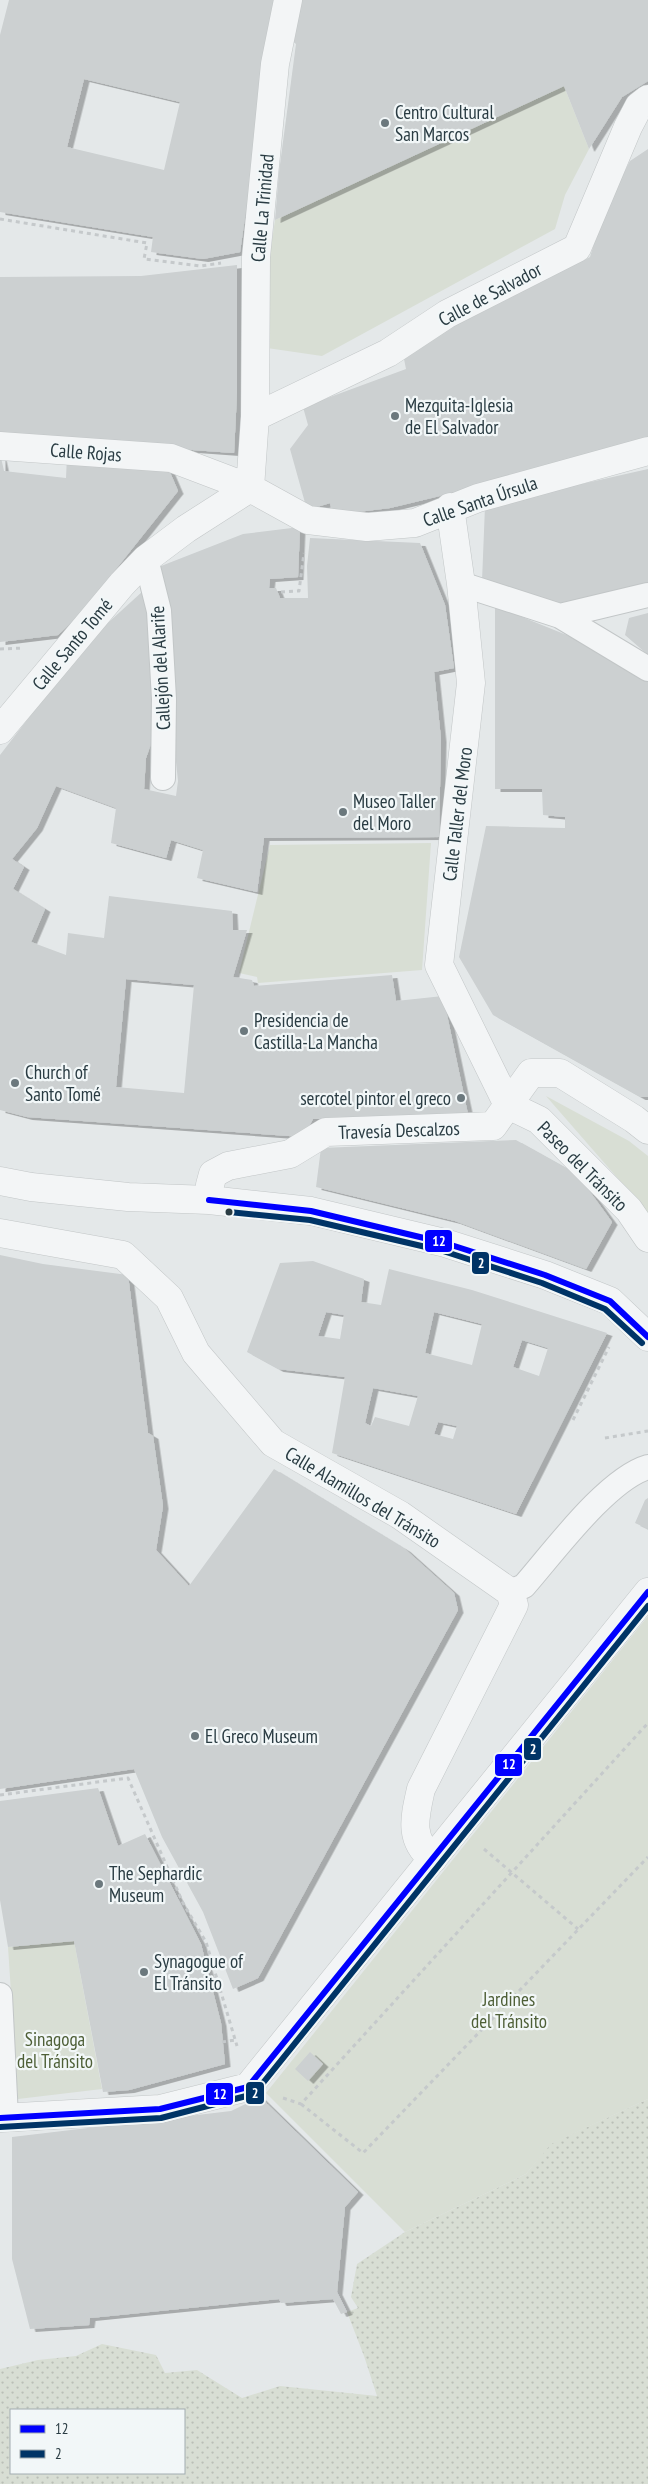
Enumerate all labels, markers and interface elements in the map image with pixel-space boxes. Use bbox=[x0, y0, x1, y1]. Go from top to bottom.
place label: Centro Cultural San Marcos bbox=[395, 100, 494, 146]
marker: Centro Cultural San Marcos bbox=[379, 117, 391, 129]
street label: Calle La Trinidad bbox=[245, 153, 279, 263]
street label: Calle de Salvador bbox=[434, 256, 547, 331]
place label: Mezquita-Iglesia de El Salvador bbox=[405, 393, 513, 439]
marker: Mezquita-Iglesia de El Salvador bbox=[389, 410, 401, 422]
street label: Calle Rojas bbox=[50, 438, 122, 466]
street label: Calle Santa Úrsula bbox=[420, 470, 540, 532]
street label: Calle Santo Tomé bbox=[27, 593, 117, 695]
street label: Callejón del Alarife bbox=[145, 605, 175, 731]
street label: Calle Taller del Moro bbox=[437, 746, 477, 882]
place label: Museo Taller del Moro bbox=[353, 789, 436, 835]
marker: Museo Taller del Moro bbox=[337, 806, 349, 818]
place label: Presidencia de Castilla-La Mancha bbox=[254, 1008, 378, 1054]
marker: Presidencia de Castilla-La Mancha bbox=[238, 1025, 250, 1037]
place label: Church of Santo Tomé bbox=[25, 1060, 101, 1106]
marker: Church of Santo Tomé bbox=[9, 1077, 21, 1089]
place label: sercotel pintor el greco bbox=[300, 1086, 451, 1110]
marker: sercotel pintor el greco bbox=[455, 1092, 467, 1104]
street label: Travesía Descalzos bbox=[338, 1116, 460, 1144]
street label: Paseo del Tránsito bbox=[533, 1116, 633, 1216]
unlabelled marker bbox=[224, 1207, 234, 1217]
line badge: 12 bbox=[424, 1229, 453, 1253]
text: 12 bbox=[432, 1232, 446, 1250]
line badge: 2 bbox=[471, 1251, 490, 1275]
text: 2 bbox=[478, 1254, 484, 1272]
street label: Calle Alamillos del Tránsito bbox=[281, 1441, 445, 1553]
place label: El Greco Museum bbox=[205, 1724, 318, 1748]
marker: El Greco Museum bbox=[189, 1730, 201, 1742]
line badge: 2 bbox=[523, 1737, 542, 1761]
text: 2 bbox=[530, 1740, 536, 1758]
line badge: 12 bbox=[494, 1753, 523, 1777]
text: 12 bbox=[502, 1755, 516, 1773]
place label: The Sephardic Museum bbox=[109, 1861, 202, 1907]
marker: The Sephardic Museum bbox=[93, 1878, 105, 1890]
place label: Synagogue of El Tránsito bbox=[154, 1949, 244, 1995]
marker: Synagogue of El Tránsito bbox=[138, 1966, 150, 1978]
park label: Jardines del Tránsito bbox=[471, 1987, 547, 2033]
park label: Sinagoga del Tránsito bbox=[17, 2027, 93, 2073]
line badge: 2 bbox=[245, 2081, 265, 2105]
line badge: 12 bbox=[205, 2082, 234, 2106]
text: 2 bbox=[252, 2084, 258, 2102]
text: 12 bbox=[213, 2085, 227, 2103]
legend bbox=[10, 2409, 185, 2474]
text: 12 bbox=[55, 2419, 69, 2438]
text: 2 bbox=[55, 2444, 62, 2463]

